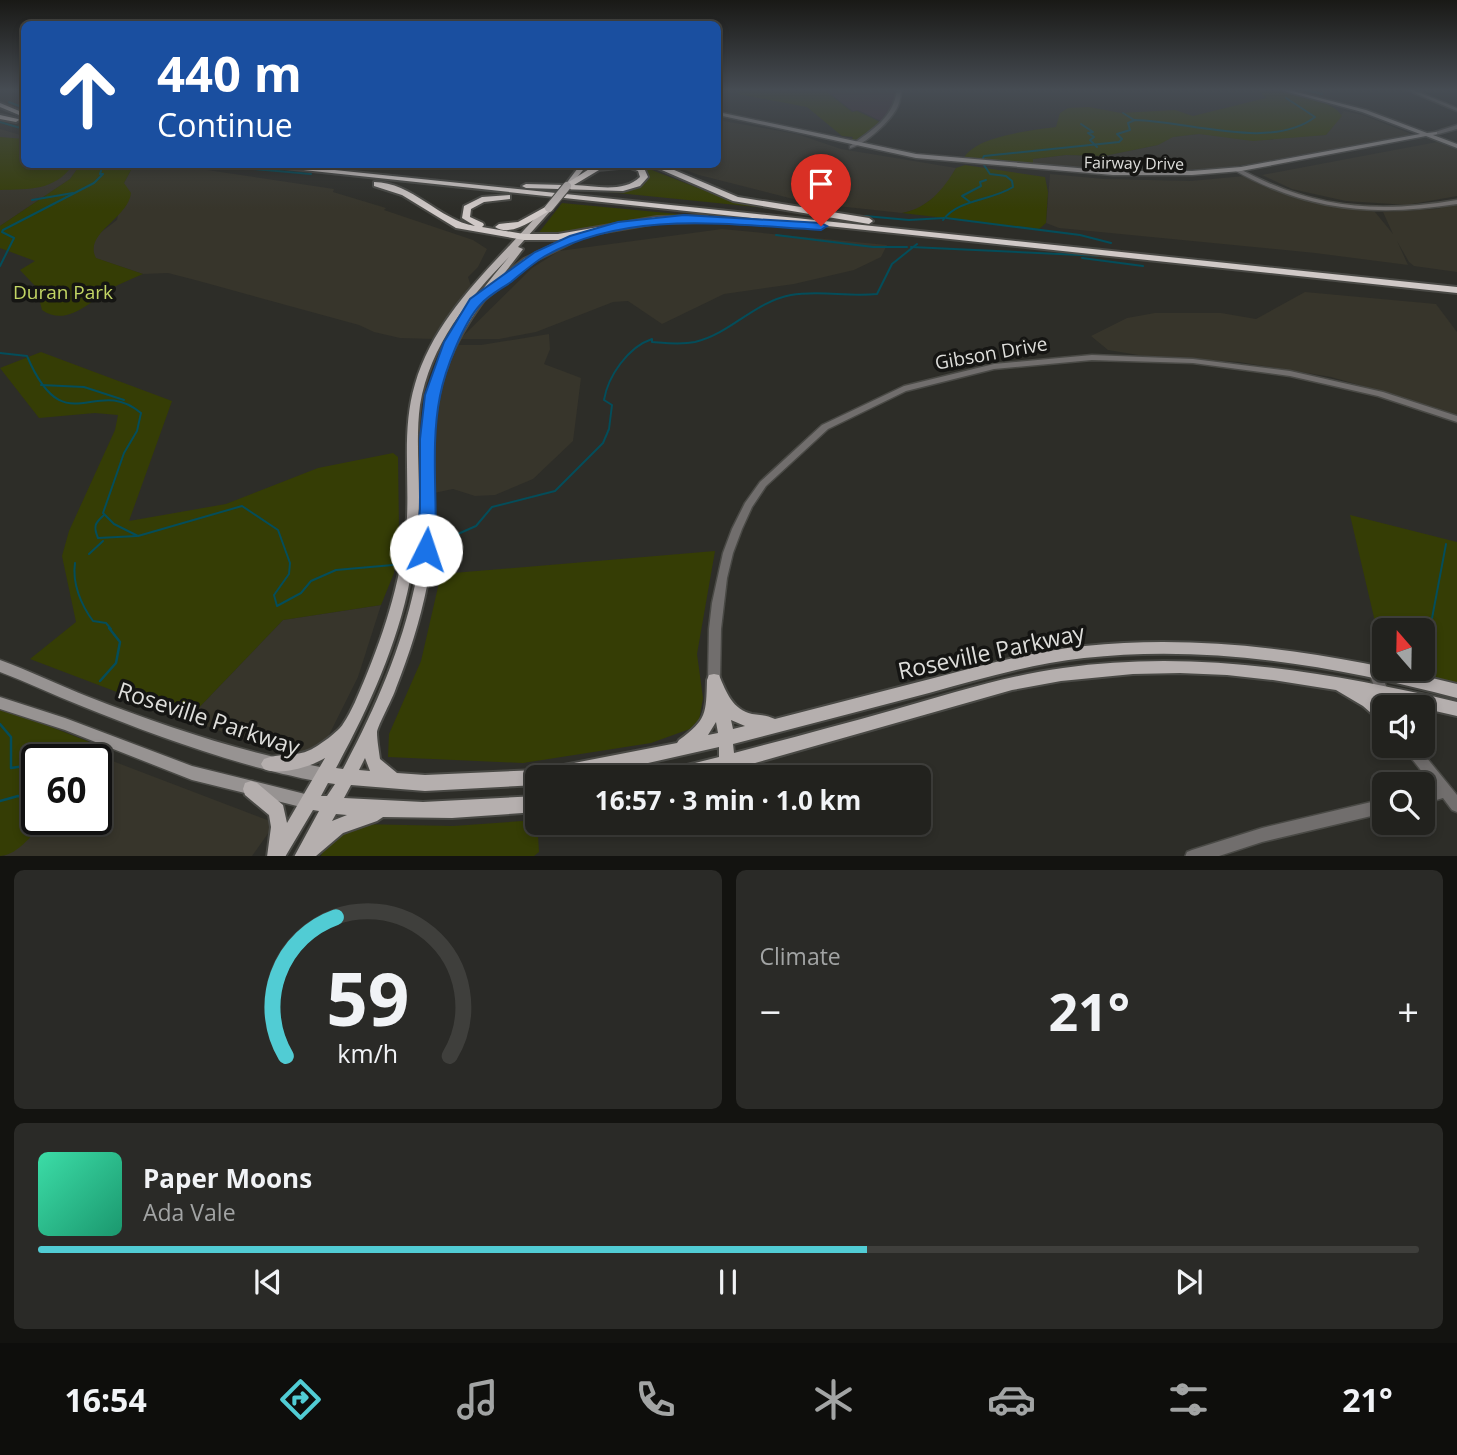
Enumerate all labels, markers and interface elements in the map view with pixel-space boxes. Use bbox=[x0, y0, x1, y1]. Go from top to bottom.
text: 440 m bbox=[157, 40, 302, 106]
icon: ahead bbox=[42, 49, 133, 140]
text: Continue bbox=[157, 103, 293, 146]
street label: Fairway Drive bbox=[1084, 151, 1184, 175]
pin bbox=[791, 154, 851, 226]
icon: arrive bbox=[802, 165, 840, 203]
park label: Duran Park bbox=[13, 279, 113, 305]
street label: Gibson Drive bbox=[933, 330, 1049, 376]
position arrow bbox=[389, 513, 463, 587]
street label: Roseville Parkway bbox=[895, 616, 1088, 686]
north arrow bbox=[1372, 618, 1435, 681]
map controls bbox=[1372, 618, 1435, 835]
street label: Roseville Parkway bbox=[114, 673, 305, 763]
button: sound bbox=[1372, 695, 1435, 758]
speed limit sign: 60 bbox=[21, 744, 112, 835]
button: search bbox=[1372, 772, 1435, 835]
text: 16:57 · 3 min · 1.0 km bbox=[595, 782, 861, 818]
text: Climate bbox=[760, 940, 841, 972]
text: 59 bbox=[326, 948, 409, 1047]
text: 21° bbox=[1048, 975, 1130, 1046]
text: − bbox=[760, 985, 781, 1037]
text: + bbox=[1397, 985, 1419, 1037]
text: km/h bbox=[337, 1035, 398, 1069]
text: Paper Moons bbox=[143, 1160, 312, 1196]
text: Ada Vale bbox=[143, 1196, 236, 1228]
icon: previous bbox=[249, 1263, 287, 1301]
icon: pause bbox=[709, 1263, 747, 1301]
icon: next bbox=[1170, 1263, 1208, 1301]
icon: directions bbox=[276, 1375, 325, 1424]
icon: music bbox=[453, 1375, 502, 1424]
icon: phone bbox=[631, 1375, 680, 1424]
icon: climate bbox=[809, 1375, 858, 1424]
icon: car bbox=[987, 1375, 1036, 1424]
icon: filters bbox=[1164, 1375, 1213, 1424]
text: 16:54 bbox=[64, 1378, 147, 1421]
text: 21° bbox=[1342, 1378, 1393, 1421]

